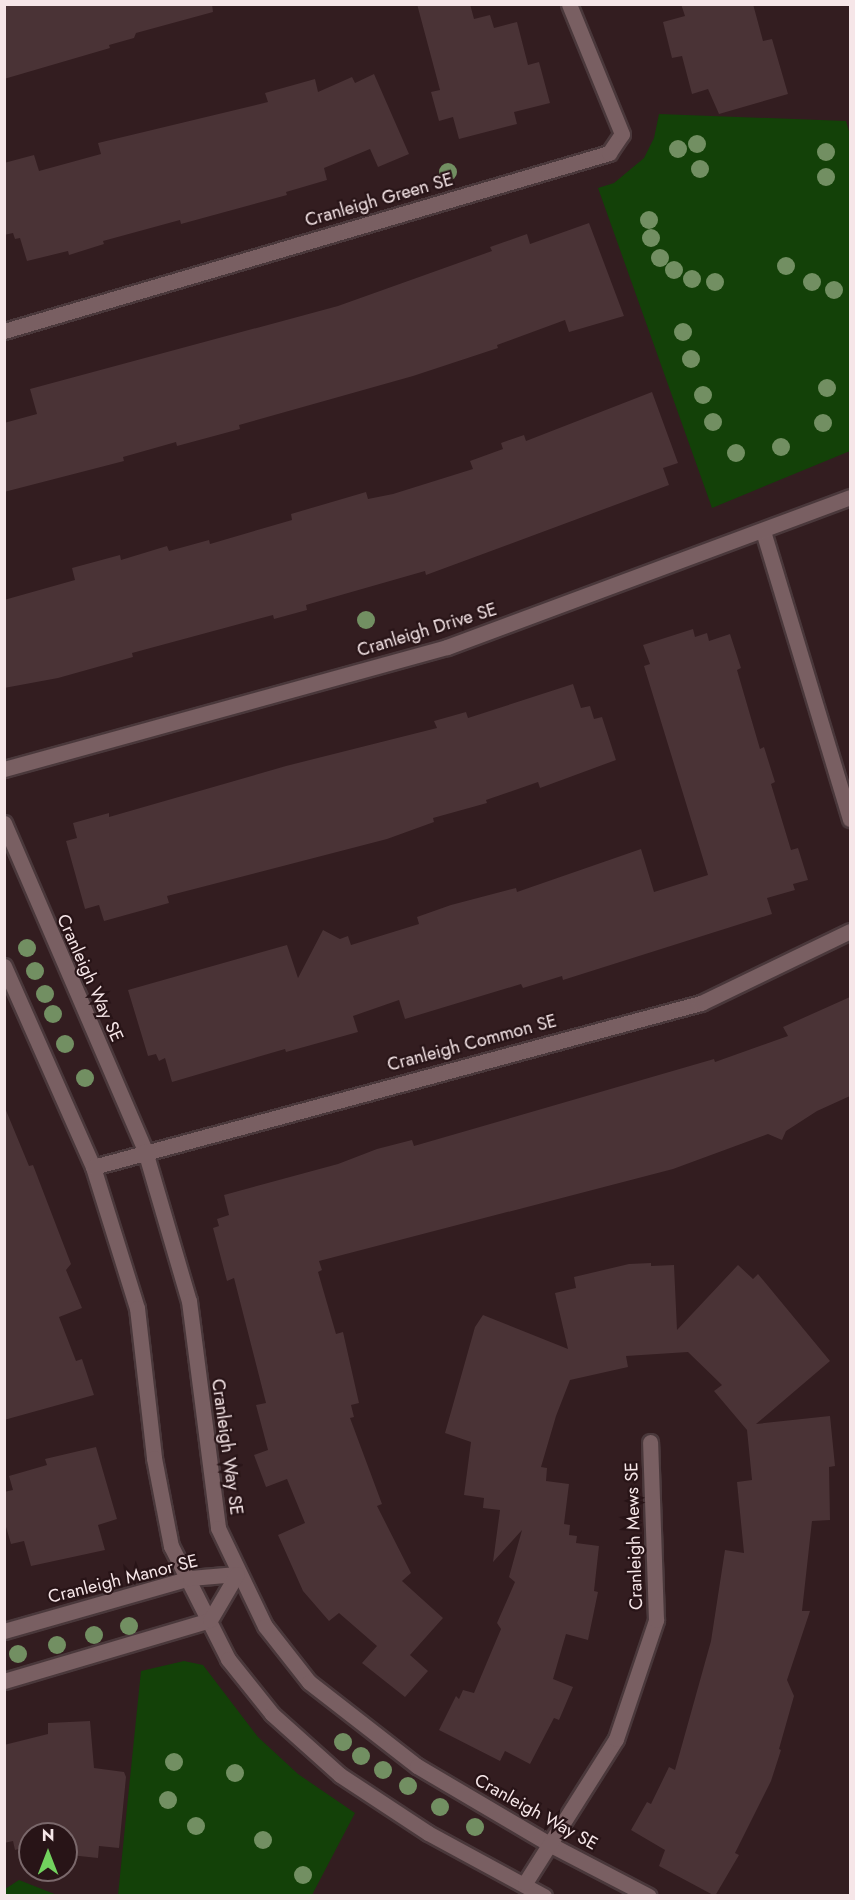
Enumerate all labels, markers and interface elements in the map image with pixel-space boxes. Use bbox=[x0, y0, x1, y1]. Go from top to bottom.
street label: Cranleigh Green SE bbox=[303, 169, 455, 231]
street label: Cranleigh Drive SE bbox=[355, 598, 499, 662]
street label: Cranleigh Way SE bbox=[52, 911, 128, 1045]
street label: Cranleigh Common SE bbox=[385, 1010, 559, 1076]
street label: Cranleigh Way SE bbox=[207, 1377, 247, 1517]
street label: Cranleigh Mews SE bbox=[621, 1462, 647, 1610]
street label: Cranleigh Manor SE bbox=[46, 1550, 200, 1608]
street label: Cranleigh Way SE bbox=[471, 1769, 601, 1855]
north arrow bbox=[18, 1822, 78, 1882]
text: N bbox=[42, 1824, 54, 1847]

